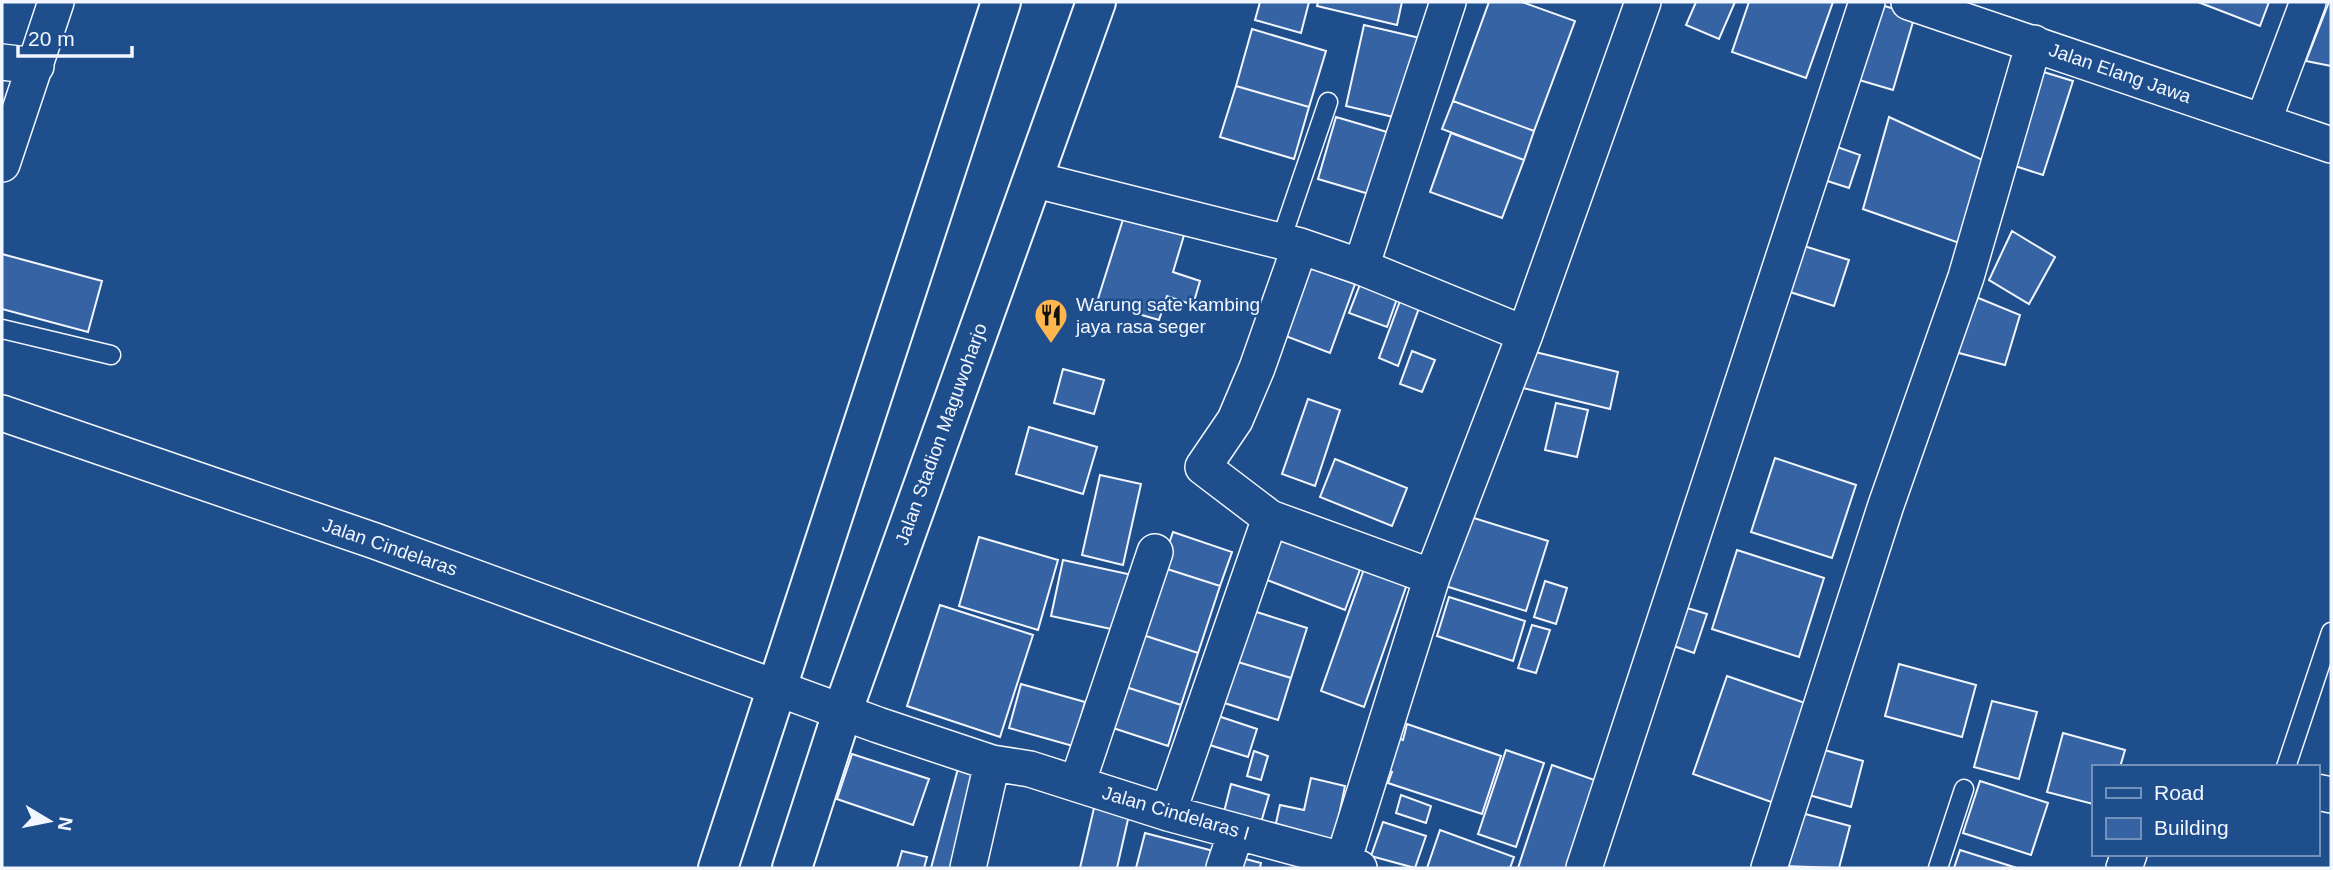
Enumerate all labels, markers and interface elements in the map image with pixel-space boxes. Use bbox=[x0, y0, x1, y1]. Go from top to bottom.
scale bar bbox=[18, 14, 131, 58]
text: 20 m bbox=[28, 27, 75, 50]
street label: Jalan Elang Jawa bbox=[2046, 39, 2194, 107]
place label: Warung sate kambing jaya rasa seger bbox=[1075, 294, 1260, 337]
restaurant icon: Warung sate kambing jaya rasa seger bbox=[1032, 296, 1070, 345]
street label: Jalan Stadion Maguwoharjo bbox=[891, 320, 991, 548]
street label: Jalan Cindelaras bbox=[320, 514, 460, 580]
legend bbox=[2092, 765, 2319, 856]
text: Road bbox=[2154, 781, 2204, 804]
street label: Jalan Cindelaras I bbox=[1100, 782, 1252, 844]
north arrow bbox=[14, 786, 84, 856]
text: N bbox=[54, 815, 77, 832]
text: Building bbox=[2154, 816, 2229, 839]

